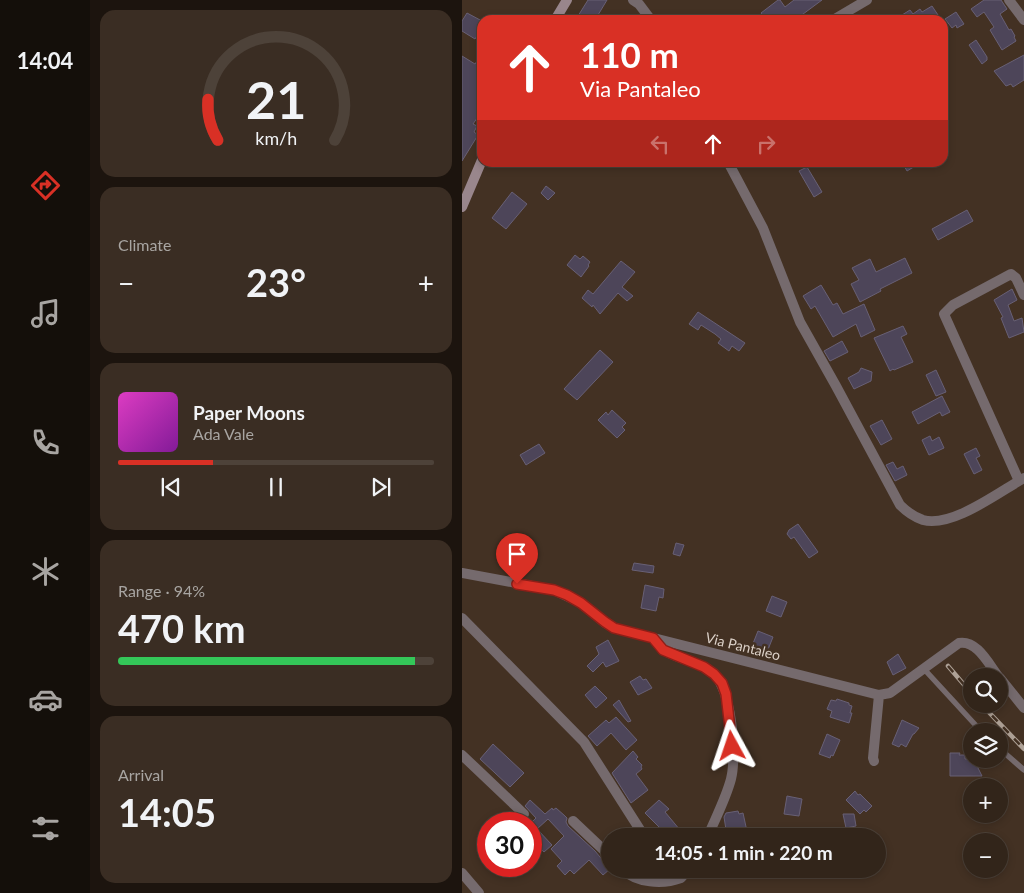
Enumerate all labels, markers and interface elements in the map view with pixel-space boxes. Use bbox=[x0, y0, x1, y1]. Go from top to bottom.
text: 110 m bbox=[580, 33, 679, 75]
icon: ahead bbox=[497, 35, 562, 100]
text: 14:04 bbox=[17, 47, 73, 74]
text: 21 bbox=[246, 68, 306, 130]
text: Via Pantaleo bbox=[580, 75, 701, 102]
text: km/h bbox=[255, 127, 297, 149]
icon: left bbox=[646, 130, 674, 158]
icon: ahead bbox=[699, 130, 727, 158]
icon: right bbox=[752, 130, 780, 158]
icon: directions bbox=[28, 168, 63, 203]
text: Climate bbox=[118, 235, 171, 254]
text: 23° bbox=[246, 259, 306, 305]
text: − bbox=[118, 266, 134, 300]
text: + bbox=[418, 266, 434, 300]
icon: music bbox=[28, 296, 63, 331]
text: Paper Moons bbox=[193, 401, 305, 424]
text: Ada Vale bbox=[193, 424, 254, 443]
icon: phone bbox=[28, 425, 63, 460]
icon: previous bbox=[157, 473, 185, 501]
icon: pause bbox=[262, 473, 290, 501]
icon: next bbox=[367, 473, 395, 501]
pin bbox=[496, 533, 538, 584]
icon: arrive bbox=[503, 540, 531, 568]
icon: climate bbox=[28, 554, 63, 589]
text: Range · 94% bbox=[118, 581, 205, 600]
text: 470 km bbox=[118, 605, 246, 651]
street label: Via Pantaleo bbox=[704, 628, 782, 664]
map controls bbox=[963, 668, 1008, 878]
button: search bbox=[963, 668, 1008, 713]
icon: car bbox=[28, 682, 63, 717]
position arrow bbox=[705, 719, 757, 771]
button: layers bbox=[963, 723, 1008, 768]
text: Arrival bbox=[118, 765, 164, 784]
button: + bbox=[963, 778, 1008, 823]
text: 14:05 bbox=[118, 789, 216, 835]
icon: filters bbox=[28, 811, 63, 846]
speed limit sign: 30 bbox=[477, 812, 542, 877]
button: − bbox=[963, 833, 1008, 878]
text: 14:05 · 1 min · 220 m bbox=[654, 841, 833, 864]

